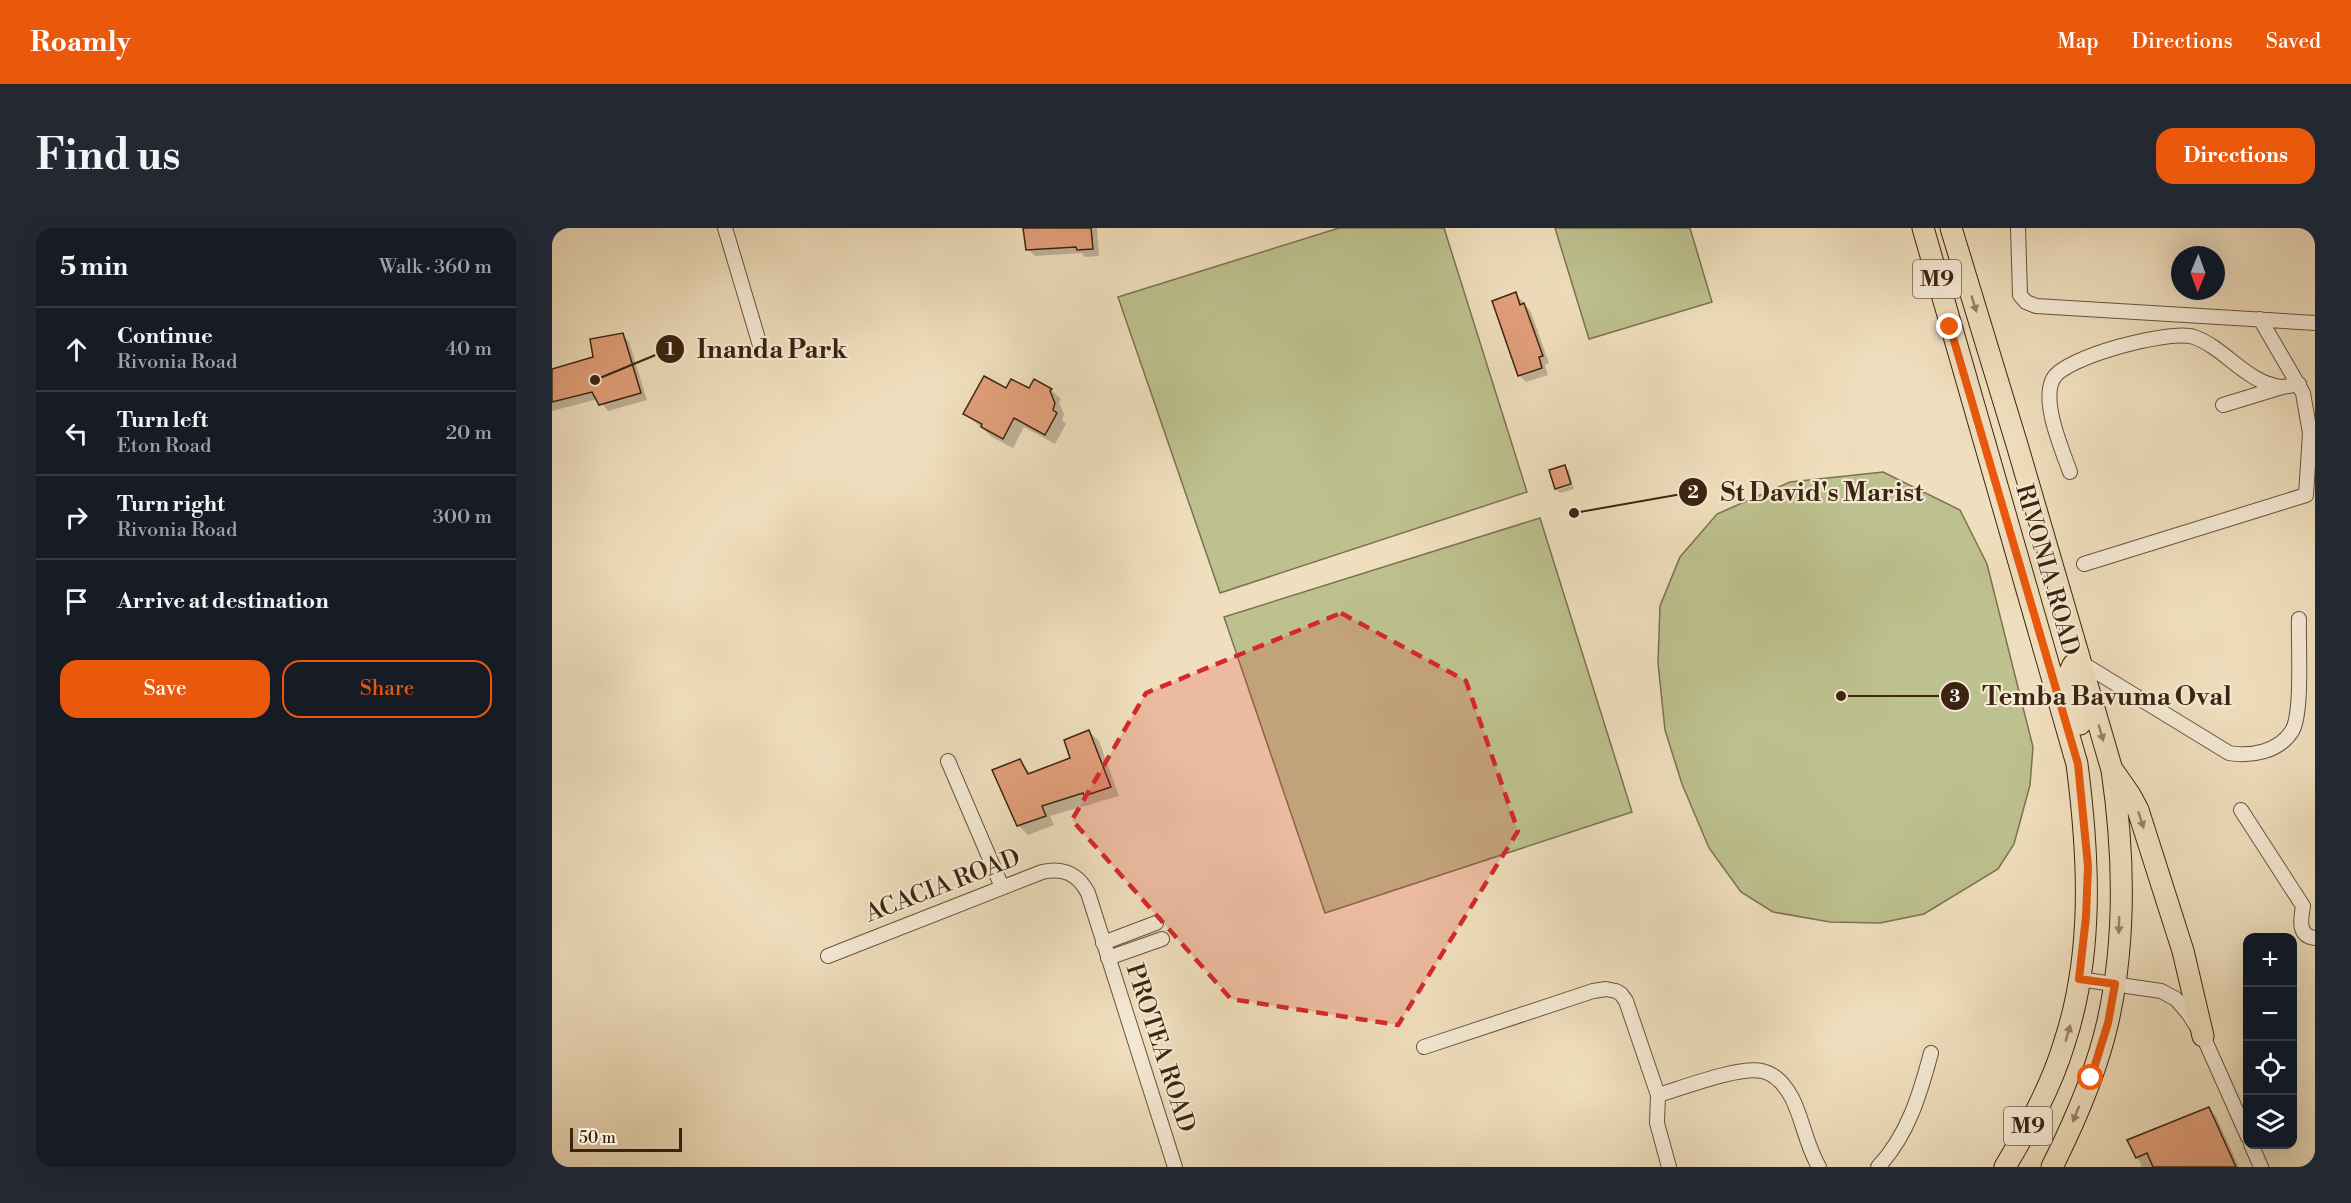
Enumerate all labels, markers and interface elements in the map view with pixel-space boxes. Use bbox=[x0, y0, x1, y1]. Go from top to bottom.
text: Roamly bbox=[30, 25, 131, 60]
text: Map bbox=[2057, 29, 2099, 55]
text: Directions bbox=[2132, 29, 2233, 55]
text: Saved bbox=[2266, 29, 2321, 55]
button: Directions bbox=[2156, 128, 2315, 184]
text: Find us bbox=[36, 130, 180, 183]
north arrow bbox=[2171, 246, 2225, 300]
text: 5 min bbox=[60, 251, 128, 283]
text: Walk · 360 m bbox=[379, 255, 492, 280]
road number: M9 bbox=[1913, 260, 1961, 298]
one-way arrow bbox=[1970, 295, 1979, 313]
route end bbox=[1936, 313, 1962, 339]
text: Continue bbox=[117, 323, 213, 350]
callout: Inanda Park bbox=[655, 327, 860, 371]
icon: ahead bbox=[60, 333, 93, 366]
text: Inanda Park bbox=[697, 334, 848, 366]
text: 40 m bbox=[445, 337, 492, 362]
text: 1 bbox=[666, 338, 675, 361]
text: Rivonia Road bbox=[117, 350, 237, 375]
text: Turn left bbox=[117, 407, 208, 434]
icon: left bbox=[60, 417, 93, 450]
text: 20 m bbox=[446, 421, 492, 446]
text: Eton Road bbox=[117, 434, 211, 459]
callout: St David's Marist bbox=[1678, 470, 1935, 514]
text: St David's Marist bbox=[1720, 477, 1924, 509]
text: 2 bbox=[1687, 481, 1699, 504]
street label: RIVONIA ROAD bbox=[2008, 481, 2086, 659]
text: Turn right bbox=[117, 491, 225, 518]
icon: right bbox=[60, 501, 93, 534]
text: 300 m bbox=[433, 505, 492, 530]
text: Rivonia Road bbox=[117, 518, 237, 543]
icon: arrive bbox=[60, 585, 93, 618]
text: Arrive at destination bbox=[117, 588, 329, 615]
button: Save bbox=[60, 660, 270, 718]
button: Share bbox=[282, 660, 492, 718]
callout: Temba Bavuma Oval bbox=[1940, 674, 2243, 718]
text: Temba Bavuma Oval bbox=[1982, 681, 2232, 713]
text: 3 bbox=[1950, 685, 1961, 708]
one-way arrow bbox=[2097, 724, 2106, 742]
one-way arrow bbox=[2137, 811, 2146, 829]
street label: ACACIA ROAD bbox=[860, 843, 1025, 930]
one-way arrow bbox=[2114, 916, 2124, 935]
map controls bbox=[2243, 933, 2297, 1149]
button: + bbox=[2243, 933, 2297, 987]
street label: PROTEA ROAD bbox=[1119, 960, 1201, 1136]
button: − bbox=[2243, 987, 2297, 1041]
one-way arrow bbox=[2064, 1023, 2073, 1041]
button: locate bbox=[2243, 1041, 2297, 1095]
route start bbox=[2077, 1064, 2103, 1090]
button: layers bbox=[2243, 1095, 2297, 1149]
one-way arrow bbox=[2071, 1106, 2081, 1124]
road number: M9 bbox=[2004, 1107, 2052, 1145]
scale bar bbox=[570, 1125, 682, 1152]
text: 50 m bbox=[579, 1128, 616, 1148]

